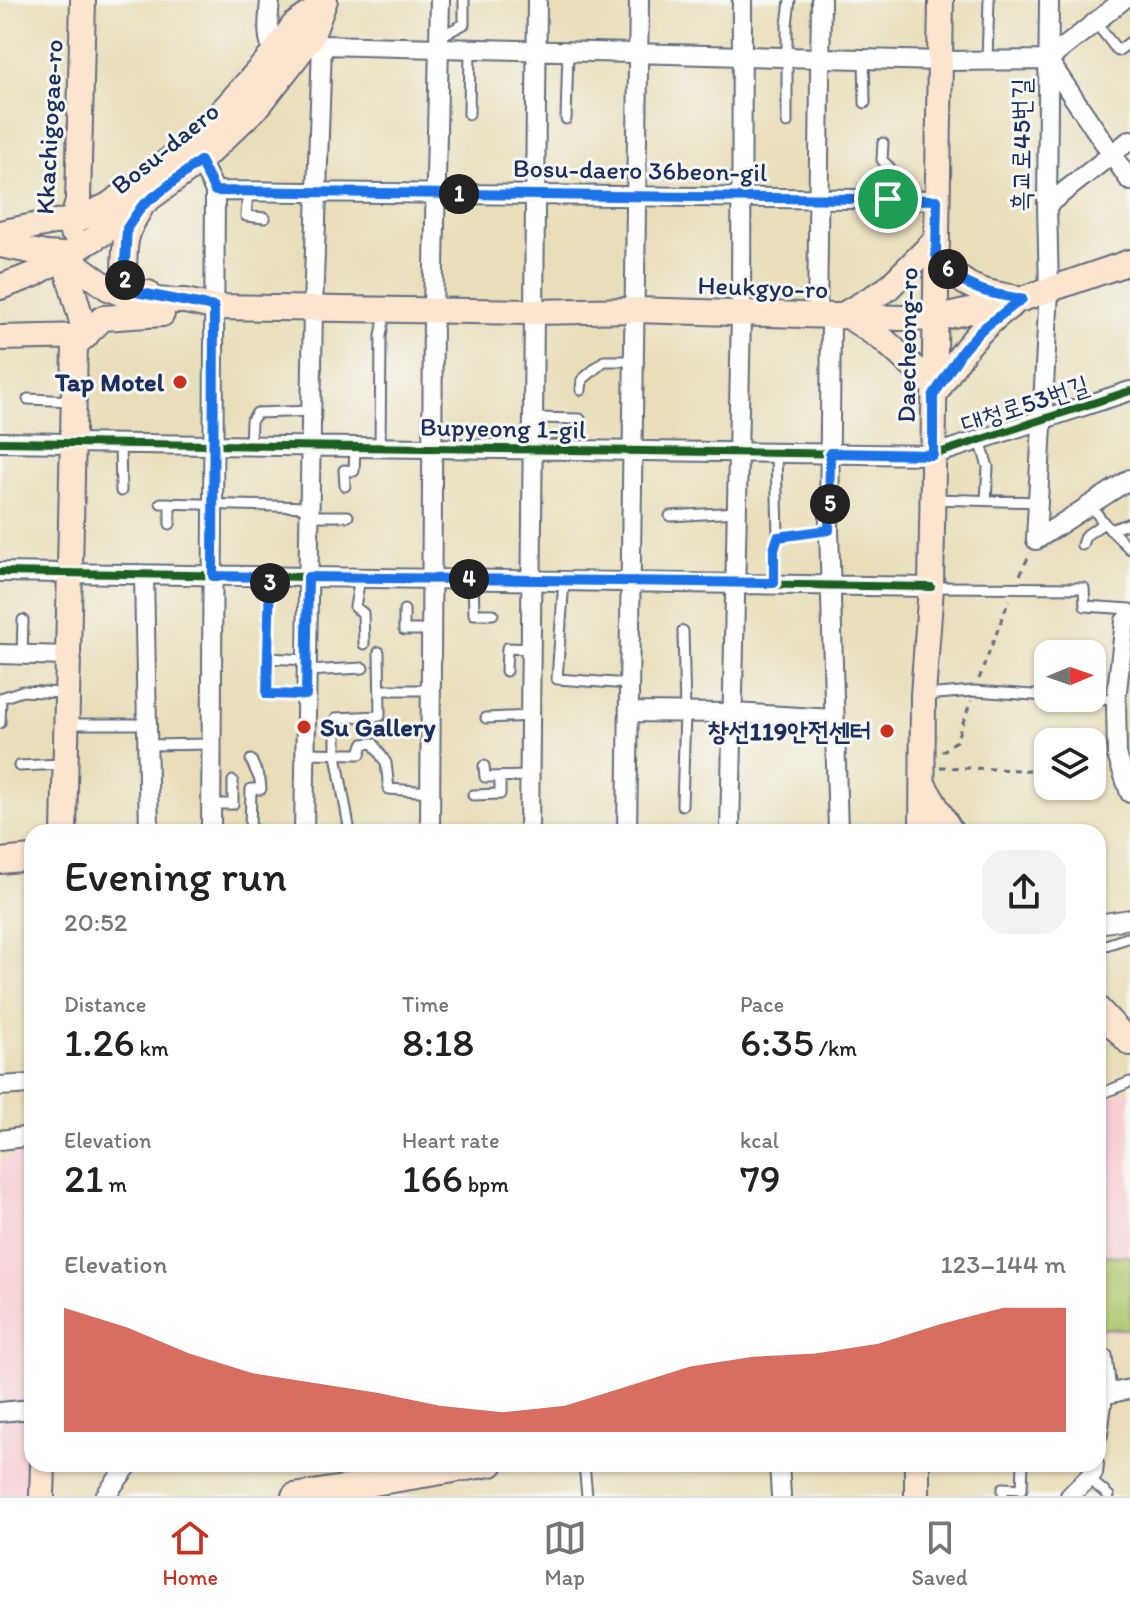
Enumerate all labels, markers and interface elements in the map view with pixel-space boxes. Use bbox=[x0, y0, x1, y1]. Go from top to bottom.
street label: Kkachigogae-ro bbox=[28, 39, 70, 215]
street label: 흑교로45번길 bbox=[1005, 78, 1037, 212]
street label: Bosu-daero bbox=[105, 95, 225, 201]
street label: Bosu-daero 36beon-gil bbox=[513, 152, 767, 188]
pin bbox=[854, 165, 922, 233]
pin: 1 bbox=[439, 174, 479, 214]
icon: arrive bbox=[866, 177, 910, 221]
text: 1 bbox=[454, 180, 464, 207]
pin: 6 bbox=[928, 249, 968, 289]
text: 6 bbox=[942, 255, 954, 282]
pin: 2 bbox=[105, 260, 145, 300]
text: 2 bbox=[119, 266, 131, 293]
street label: Daecheong-ro bbox=[890, 267, 924, 423]
street label: Heukgyo-ro bbox=[697, 269, 829, 305]
place label: Tap Motel bbox=[54, 366, 165, 398]
street label: 대청로53번길 bbox=[957, 368, 1093, 440]
marker: Tap Motel bbox=[171, 373, 189, 391]
street label: Bupyeong 1-gil bbox=[420, 411, 586, 445]
pin: 5 bbox=[810, 484, 850, 524]
text: 5 bbox=[824, 490, 836, 517]
pin: 4 bbox=[449, 559, 489, 599]
pin: 3 bbox=[250, 563, 290, 603]
text: 4 bbox=[462, 565, 476, 592]
text: 3 bbox=[264, 569, 276, 596]
north arrow bbox=[1034, 640, 1106, 712]
map controls bbox=[1034, 640, 1106, 800]
place label: Su Gallery bbox=[320, 711, 436, 743]
place label: 창선119안전센터 bbox=[708, 715, 871, 747]
marker: Su Gallery bbox=[295, 718, 313, 736]
marker: 창선119안전센터 bbox=[878, 722, 896, 740]
button: layers bbox=[1034, 728, 1106, 800]
text: Evening run bbox=[64, 849, 287, 902]
button: share bbox=[982, 850, 1066, 934]
text: 20:52 bbox=[64, 906, 127, 938]
text: Distance bbox=[64, 991, 146, 1018]
text: Time bbox=[402, 991, 449, 1018]
text: Pace bbox=[740, 991, 784, 1018]
text: 1.26 bbox=[64, 1018, 135, 1066]
text: 8:18 bbox=[402, 1018, 474, 1066]
text: 6:35 bbox=[740, 1018, 814, 1066]
text: km bbox=[135, 1035, 169, 1062]
text: /km bbox=[814, 1035, 857, 1062]
text: Elevation bbox=[64, 1127, 151, 1154]
text: Heart rate bbox=[402, 1127, 499, 1154]
text: kcal bbox=[740, 1127, 779, 1154]
text: 21 bbox=[64, 1154, 104, 1202]
text: 166 bbox=[402, 1154, 463, 1202]
text: 79 bbox=[740, 1154, 781, 1202]
text: m bbox=[104, 1171, 127, 1198]
text: bpm bbox=[463, 1171, 509, 1198]
text: Elevation bbox=[64, 1248, 167, 1280]
text: 123–144 m bbox=[941, 1248, 1066, 1280]
tab: Home bbox=[162, 1516, 218, 1591]
tab: Map bbox=[543, 1516, 587, 1591]
tab: Saved bbox=[911, 1516, 968, 1591]

